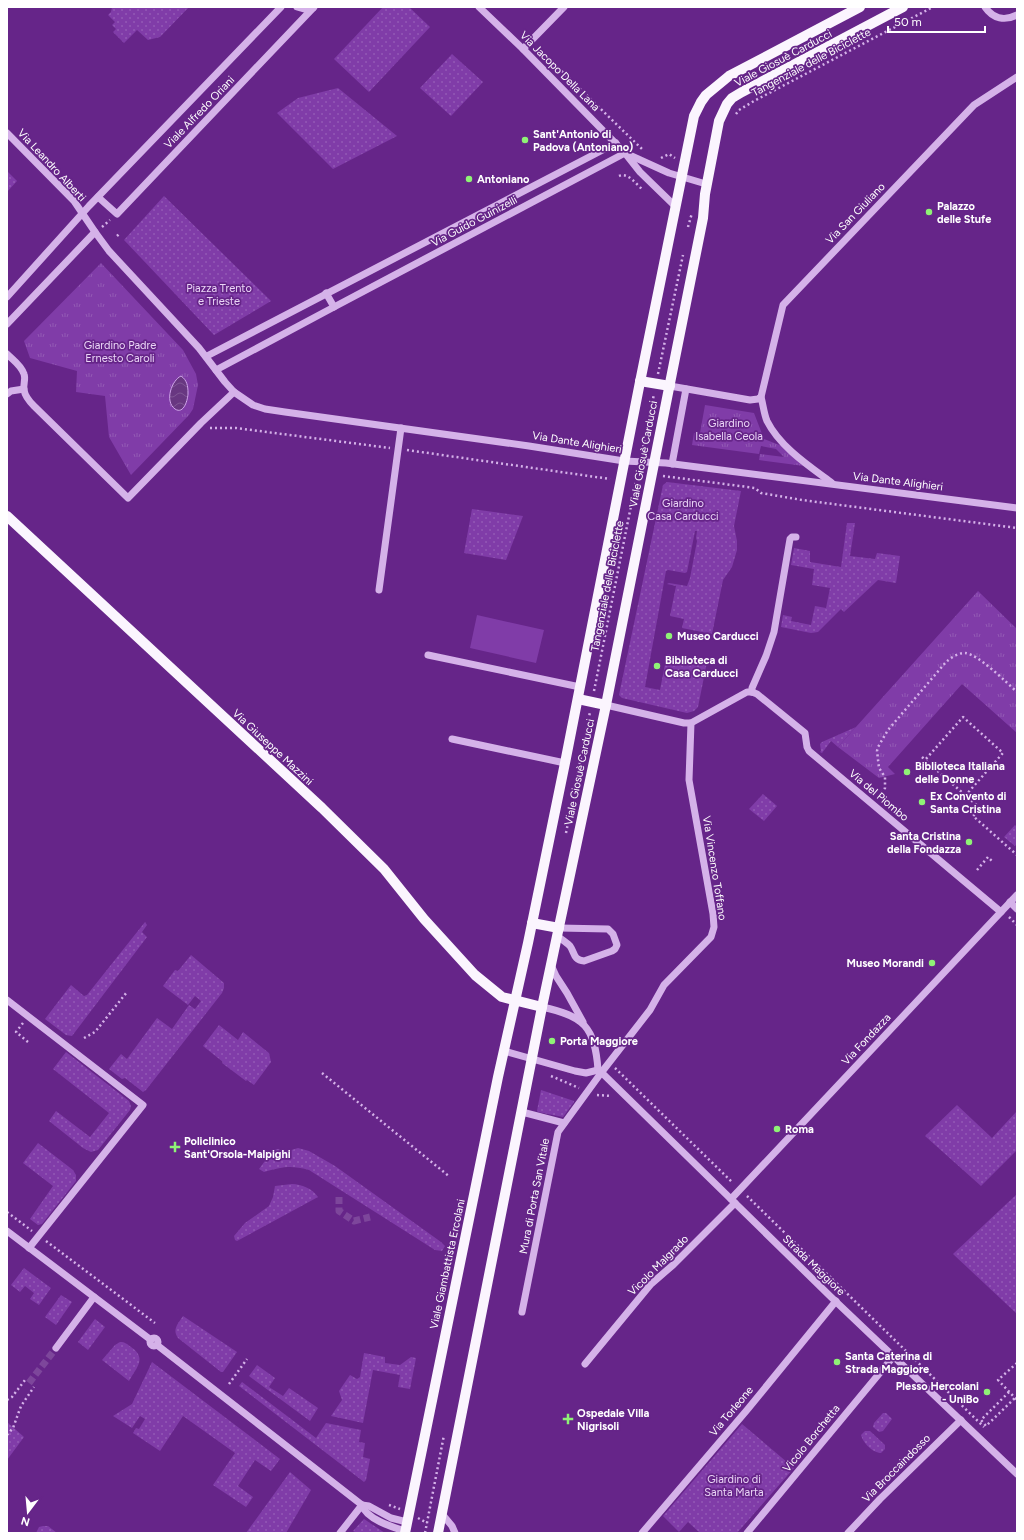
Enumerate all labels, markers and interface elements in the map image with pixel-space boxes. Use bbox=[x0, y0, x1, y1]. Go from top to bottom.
scale bar bbox=[888, 8, 985, 34]
text: 50 m bbox=[894, 15, 922, 29]
street label: Tangenziale delle Biciclette bbox=[750, 26, 873, 99]
street label: Viale Giosuè Carducci bbox=[732, 27, 834, 90]
street label: Via Jacopo Della Lana bbox=[517, 29, 602, 114]
street label: Viale Alfredo Oriani bbox=[162, 74, 237, 151]
street label: Via Leandro Alberti bbox=[15, 127, 88, 204]
place label: Sant'Antonio di Padova (Antoniano) bbox=[533, 128, 633, 154]
marker: Sant'Antonio di Padova (Antoniano) bbox=[520, 135, 530, 145]
place label: Antoniano bbox=[477, 173, 530, 186]
marker: Antoniano bbox=[464, 174, 474, 184]
street label: Via San Giuliano bbox=[823, 180, 888, 247]
street label: Via Guido Guinizelli bbox=[429, 193, 520, 250]
place label: Palazzo delle Stufe bbox=[937, 200, 991, 226]
marker: Palazzo delle Stufe bbox=[924, 207, 934, 217]
park label: Piazza Trento e Trieste bbox=[186, 282, 252, 308]
park label: Giardino Padre Ernesto Caroli bbox=[84, 339, 156, 365]
street label: Viale Giosuè Carducci bbox=[627, 400, 660, 509]
park label: Giardino Isabella Ceola bbox=[695, 417, 763, 443]
street label: Via Dante Alighieri bbox=[531, 429, 623, 456]
street label: Via Dante Alighieri bbox=[852, 470, 944, 493]
park label: Giardino Casa Carducci bbox=[647, 497, 719, 523]
street label: Tangenziale delle Biciclette bbox=[588, 520, 627, 653]
place label: Museo Carducci bbox=[677, 630, 759, 643]
marker: Museo Carducci bbox=[664, 631, 674, 641]
place label: Biblioteca di Casa Carducci bbox=[665, 654, 738, 680]
marker: Biblioteca di Casa Carducci bbox=[652, 661, 662, 671]
street label: Via Giuseppe Mazzini bbox=[230, 707, 316, 788]
street label: Viale Giosuè Carducci bbox=[562, 718, 597, 827]
place label: Biblioteca Italiana delle Donne bbox=[915, 760, 1005, 786]
street label: Via del Piombo bbox=[846, 767, 911, 824]
marker: Biblioteca Italiana delle Donne bbox=[902, 767, 912, 777]
place label: Ex Convento di Santa Cristina bbox=[930, 790, 1007, 816]
marker: Ex Convento di Santa Cristina bbox=[917, 797, 927, 807]
street label: Via Vincenzo Toffano bbox=[700, 815, 729, 921]
place label: Santa Cristina della Fondazza bbox=[887, 830, 961, 856]
marker: Santa Cristina della Fondazza bbox=[964, 837, 974, 847]
place label: Museo Morandi bbox=[847, 957, 924, 970]
marker: Museo Morandi bbox=[927, 958, 937, 968]
street label: Via Fondazza bbox=[839, 1011, 893, 1068]
place label: Porta Maggiore bbox=[560, 1035, 638, 1048]
marker: Porta Maggiore bbox=[547, 1036, 557, 1046]
place label: Roma bbox=[785, 1123, 814, 1136]
marker: Roma bbox=[772, 1124, 782, 1134]
place label: Policlinico Sant'Orsola-Malpighi bbox=[184, 1135, 291, 1161]
street label: Mura di Porta San Vitale bbox=[517, 1137, 552, 1255]
marker: Policlinico Sant'Orsola-Malpighi bbox=[169, 1141, 181, 1153]
street label: Viale Giambattista Ercolani bbox=[427, 1198, 468, 1330]
street label: Vicolo Malgrado bbox=[625, 1232, 691, 1298]
street label: Strada Maggiore bbox=[780, 1232, 847, 1298]
place label: Santa Caterina di Strada Maggiore bbox=[845, 1350, 932, 1376]
marker: Santa Caterina di Strada Maggiore bbox=[832, 1357, 842, 1367]
place label: Plesso Hercolani - UniBo bbox=[896, 1380, 980, 1406]
street label: Via Torleone bbox=[707, 1384, 756, 1439]
marker: Plesso Hercolani - UniBo bbox=[982, 1387, 992, 1397]
street label: Vicolo Borchetta bbox=[780, 1402, 843, 1475]
place label: Ospedale Villa Nigrisoli bbox=[577, 1407, 650, 1433]
marker: Ospedale Villa Nigrisoli bbox=[562, 1413, 574, 1425]
street label: Via Broccaindosso bbox=[860, 1432, 933, 1505]
park label: Giardino di Santa Marta bbox=[704, 1473, 764, 1499]
north arrow bbox=[8, 1492, 48, 1532]
text: N bbox=[19, 1514, 31, 1529]

